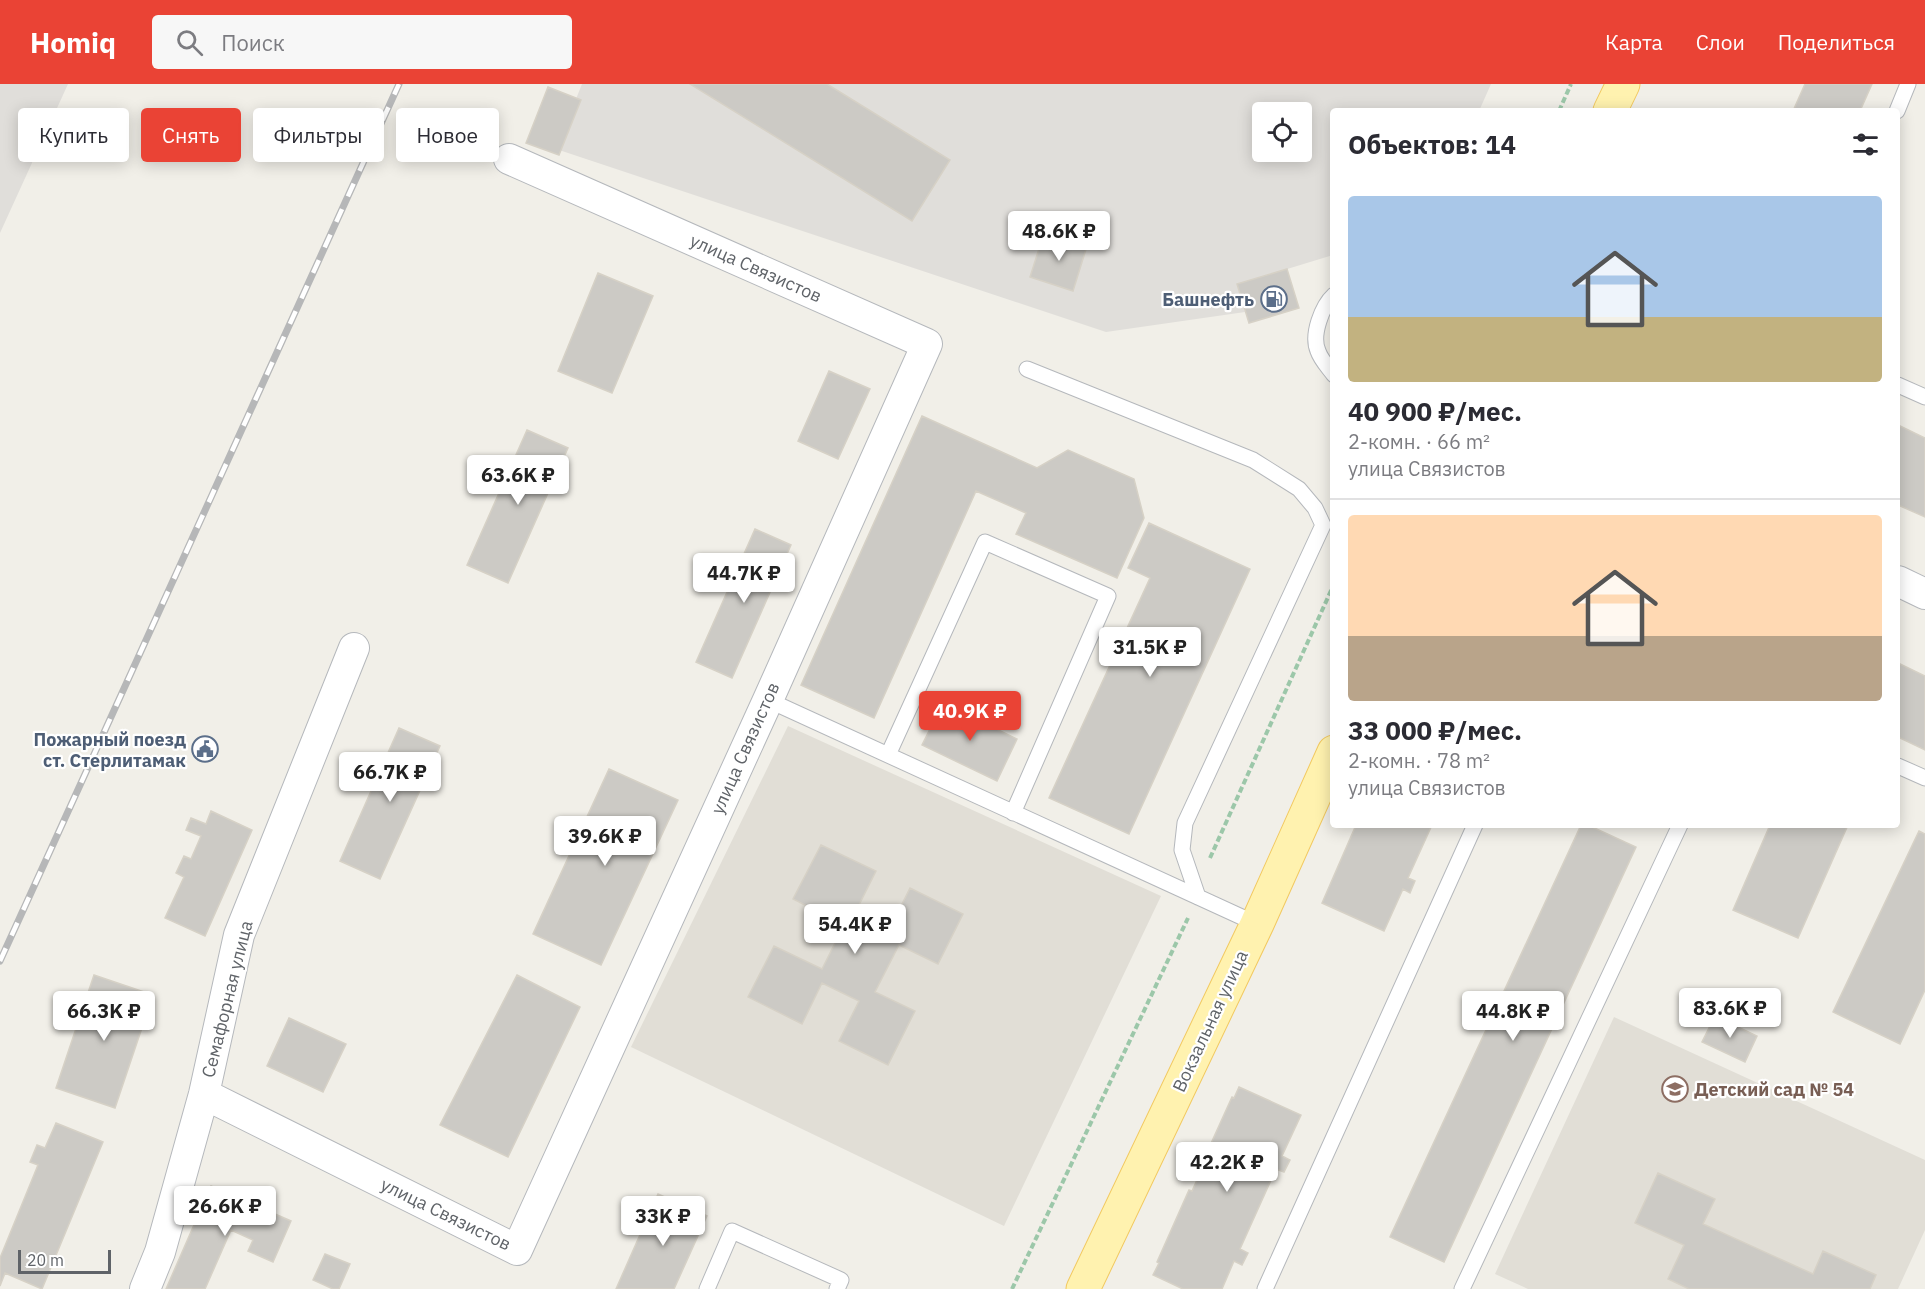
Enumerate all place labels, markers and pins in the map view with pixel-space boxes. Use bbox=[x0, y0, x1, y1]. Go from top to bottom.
pin: 48.6K ₽ bbox=[1004, 211, 1114, 262]
fuel station icon: Башнефть bbox=[1259, 284, 1289, 314]
place label: Башнефть bbox=[1162, 288, 1254, 311]
pin: 63.6K ₽ bbox=[463, 455, 573, 506]
pin: 44.7K ₽ bbox=[689, 553, 799, 604]
pin: 31.5K ₽ bbox=[1095, 627, 1205, 678]
pin: 40.9K ₽ bbox=[915, 691, 1025, 742]
place label: Пожарный поезд ст. Стерлитамак bbox=[33, 728, 186, 772]
public building icon: Пожарный поезд ст. Стерлитамак bbox=[190, 734, 220, 764]
pin: 66.7K ₽ bbox=[335, 752, 445, 803]
pin: 39.6K ₽ bbox=[550, 816, 660, 867]
pin: 54.4K ₽ bbox=[800, 904, 910, 955]
pin: 83.6K ₽ bbox=[1675, 988, 1785, 1039]
pin: 66.3K ₽ bbox=[49, 991, 159, 1042]
pin: 44.8K ₽ bbox=[1458, 991, 1568, 1042]
school or university icon: Детский сад № 54 bbox=[1660, 1074, 1690, 1104]
place label: Детский сад № 54 bbox=[1694, 1078, 1854, 1101]
pin: 42.2K ₽ bbox=[1172, 1142, 1282, 1193]
pin: 26.6K ₽ bbox=[170, 1186, 280, 1237]
pin: 33K ₽ bbox=[621, 1196, 705, 1247]

